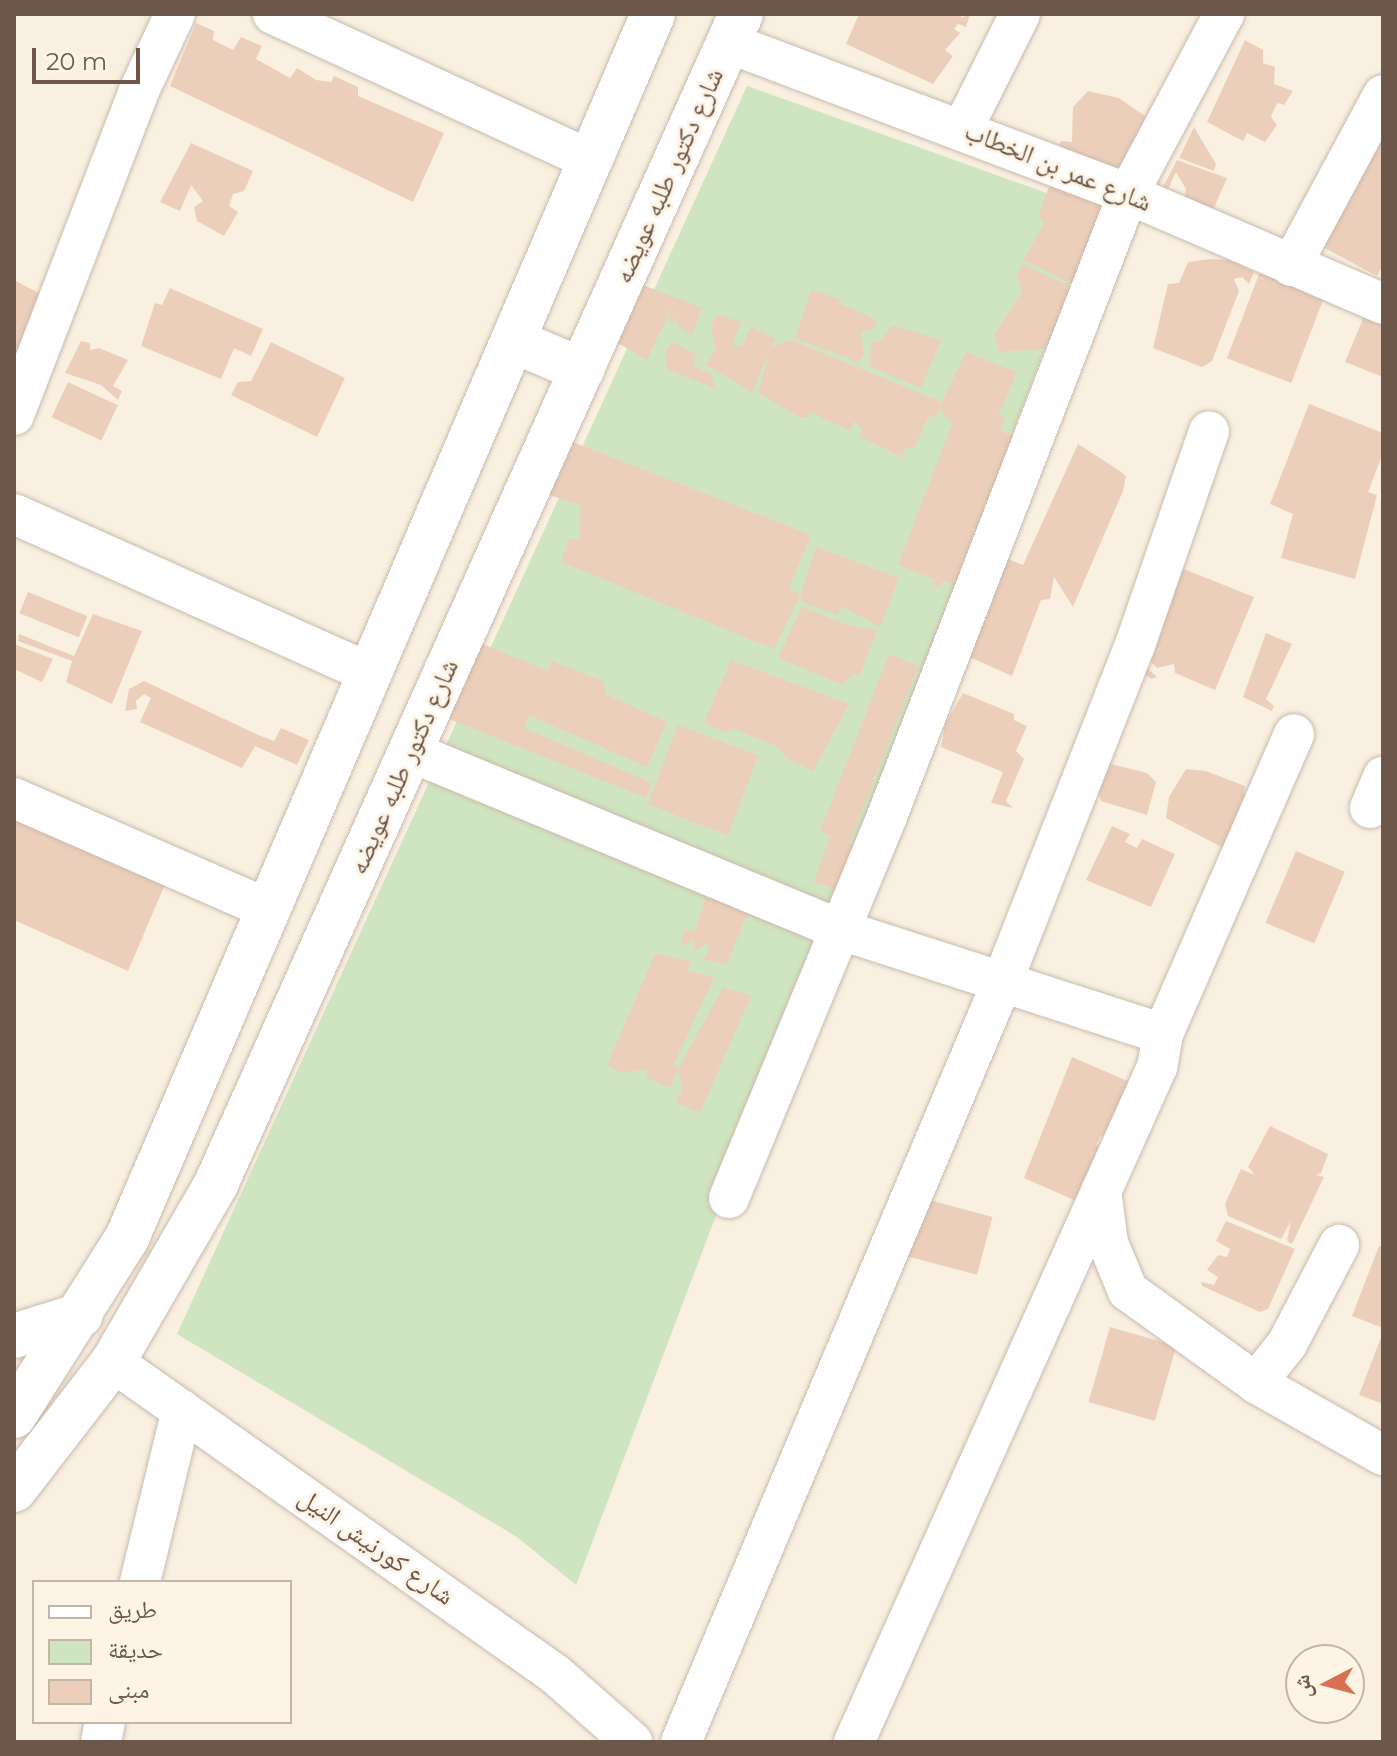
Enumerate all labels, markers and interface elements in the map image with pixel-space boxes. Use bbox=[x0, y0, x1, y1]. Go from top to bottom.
scale bar bbox=[36, 32, 144, 82]
text: 20 m bbox=[46, 47, 107, 76]
street label: شارع دكتور طلبه عويضه bbox=[608, 64, 730, 288]
street label: شارع عمر بن الخطاب bbox=[960, 115, 1156, 219]
street label: شارع دكتور طلبه عويضه bbox=[343, 655, 465, 879]
street label: شارع كورنيش النيل bbox=[292, 1482, 460, 1612]
legend bbox=[32, 1580, 292, 1724]
text: طريق bbox=[108, 1595, 157, 1624]
text: حديقة bbox=[108, 1635, 163, 1664]
north arrow bbox=[1285, 1644, 1365, 1724]
text: ش bbox=[1288, 1673, 1317, 1699]
text: مبنى bbox=[108, 1675, 149, 1704]

